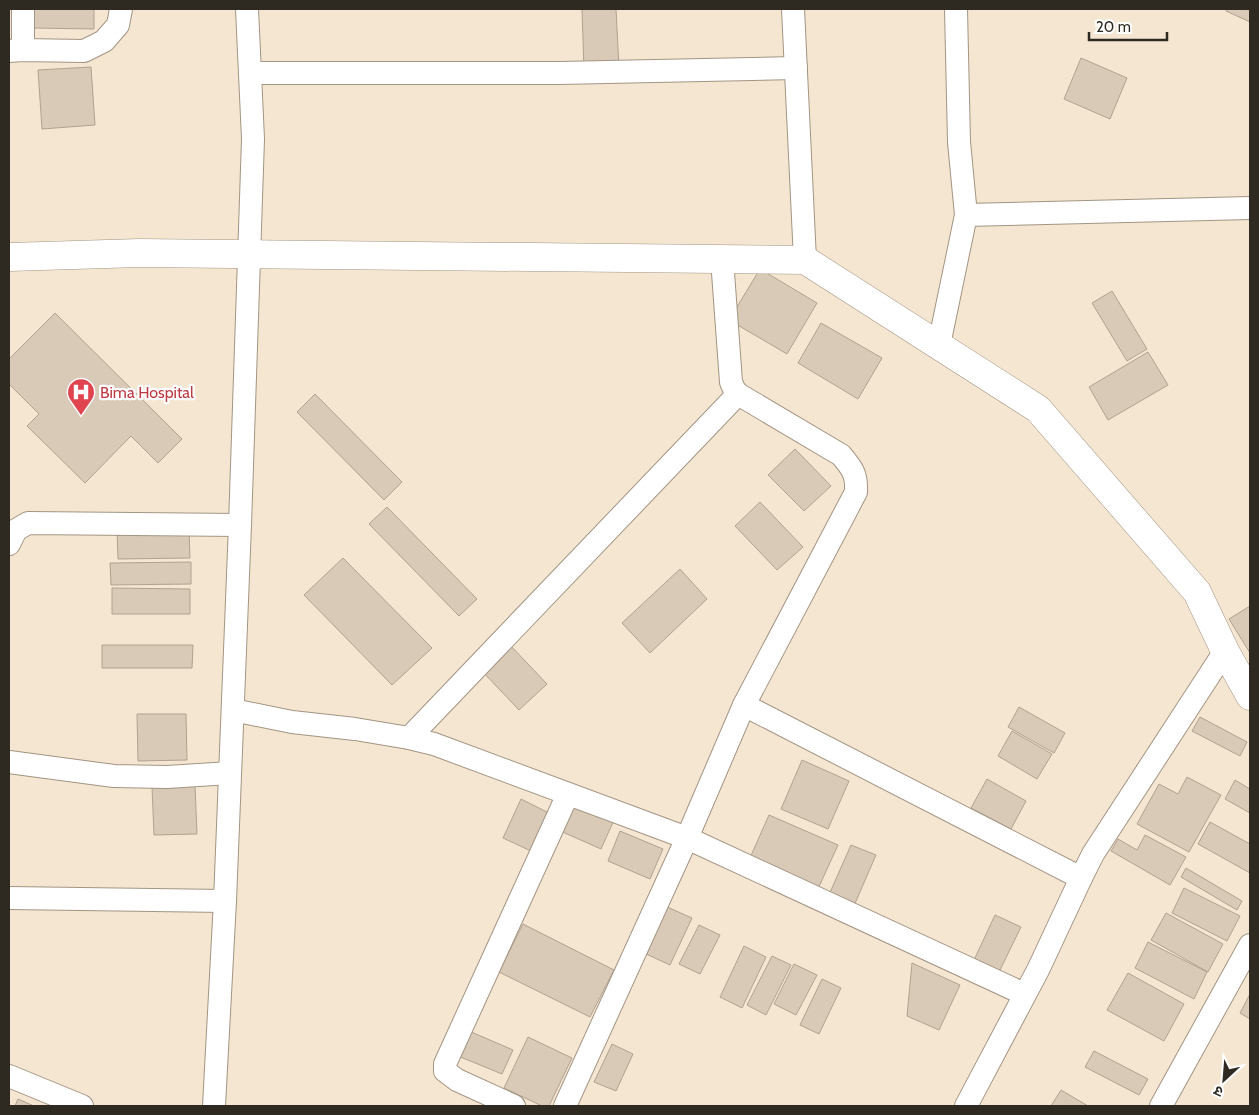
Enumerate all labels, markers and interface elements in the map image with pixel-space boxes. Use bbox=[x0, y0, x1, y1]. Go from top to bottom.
scale bar bbox=[1089, 10, 1166, 42]
text: 20 m bbox=[1096, 18, 1131, 36]
hospital icon: Bima Hospital bbox=[66, 377, 96, 416]
place label: Bima Hospital bbox=[100, 383, 194, 402]
north arrow bbox=[1199, 1055, 1249, 1105]
text: उ bbox=[1210, 1081, 1226, 1102]

